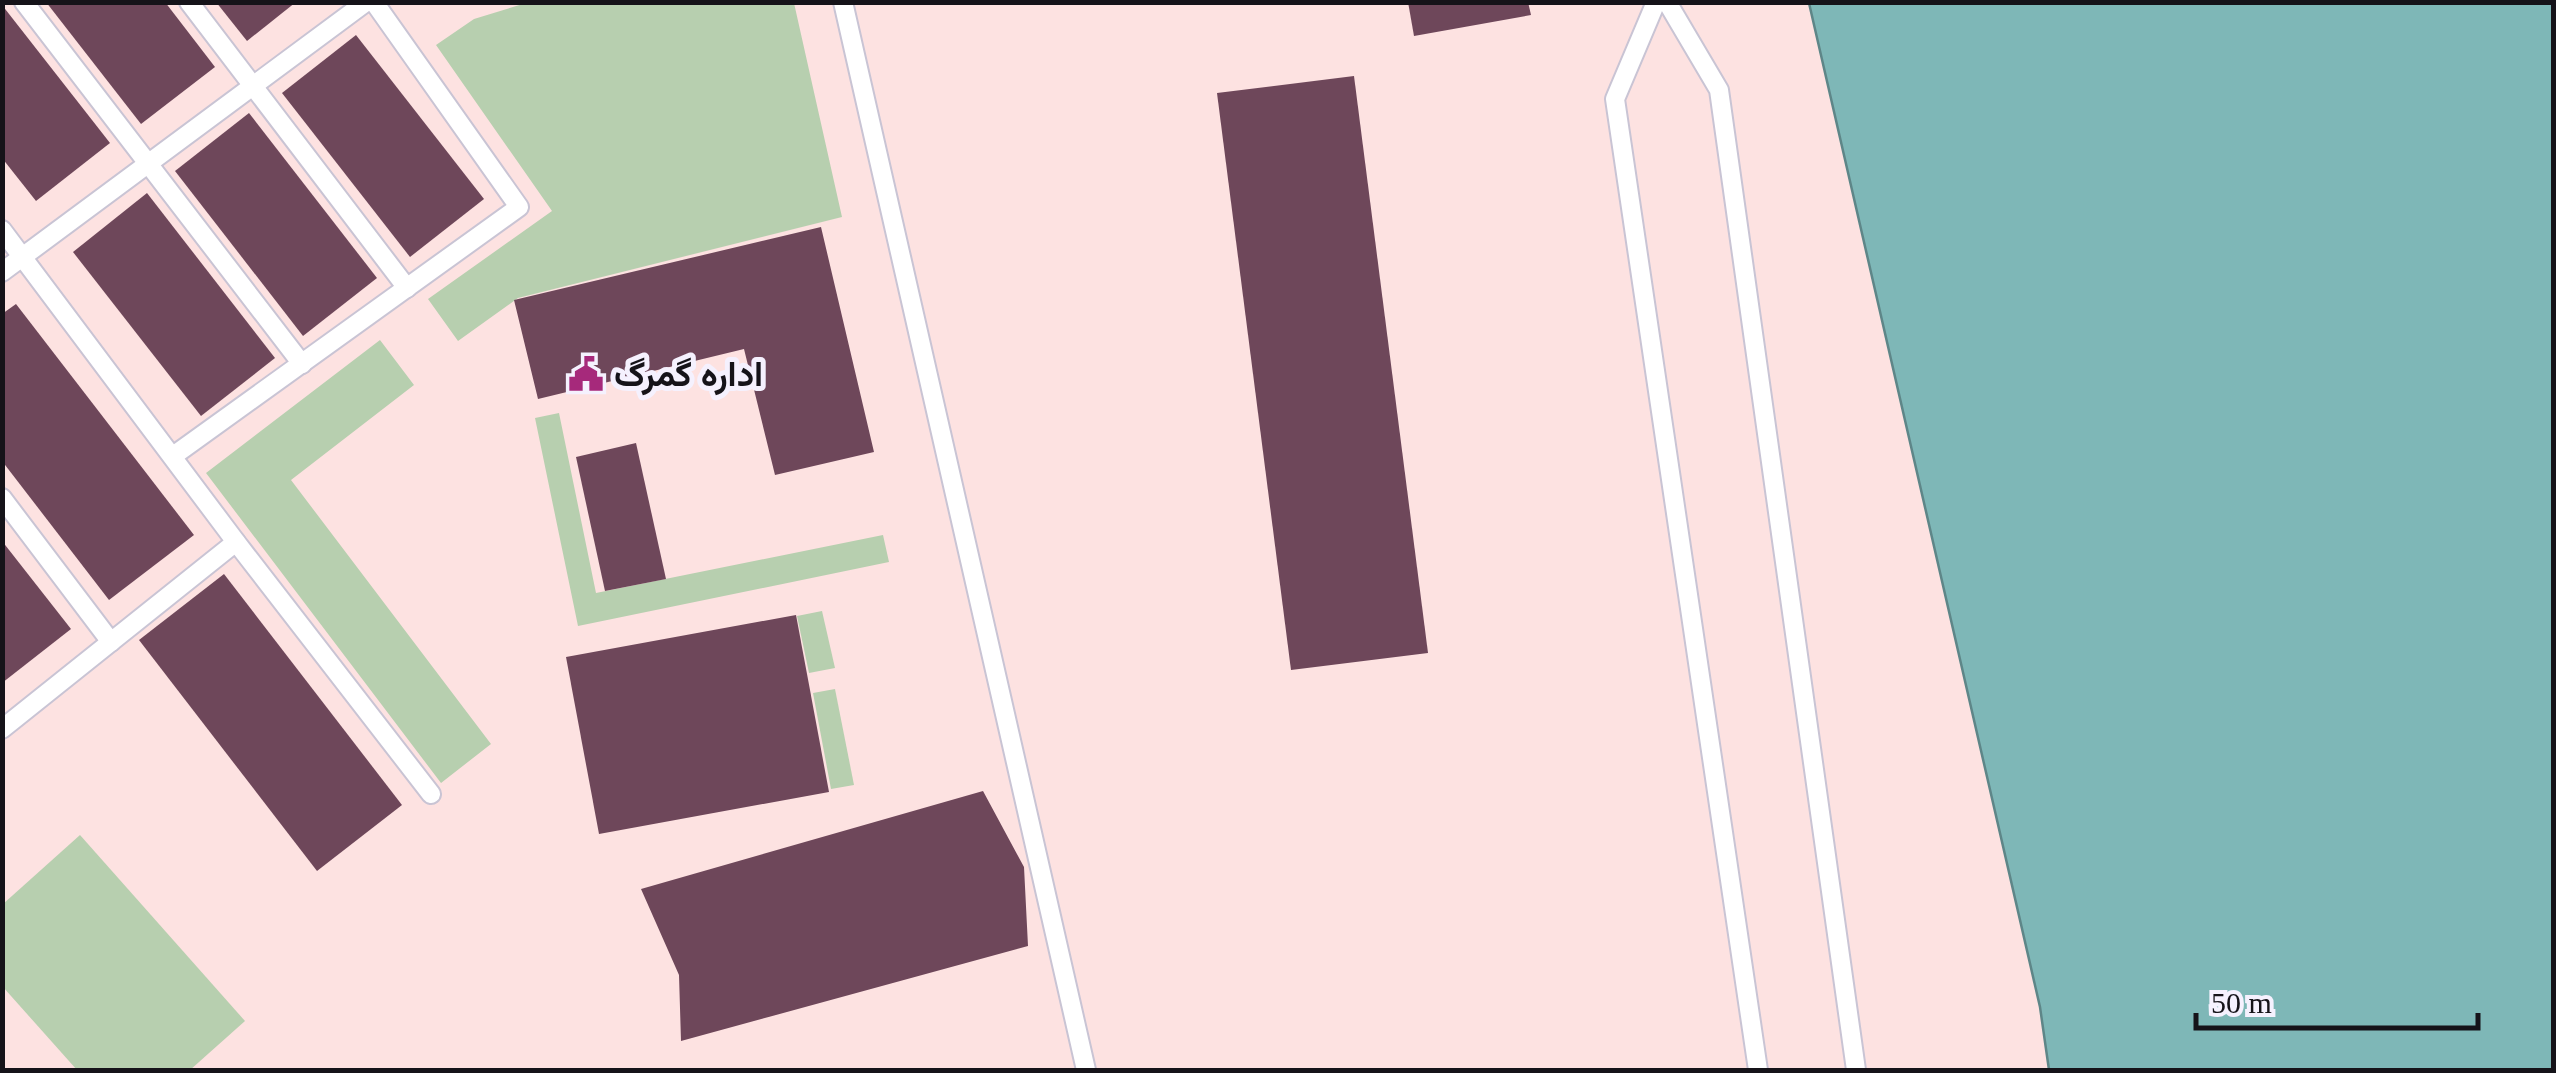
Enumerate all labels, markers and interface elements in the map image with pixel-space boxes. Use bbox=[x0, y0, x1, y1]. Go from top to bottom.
public building icon: اداره گمرگ bbox=[567, 355, 605, 393]
place label: اداره گمرگ bbox=[614, 355, 763, 396]
scale bar bbox=[2196, 968, 2478, 1030]
text: 50 m bbox=[2211, 986, 2272, 1019]

